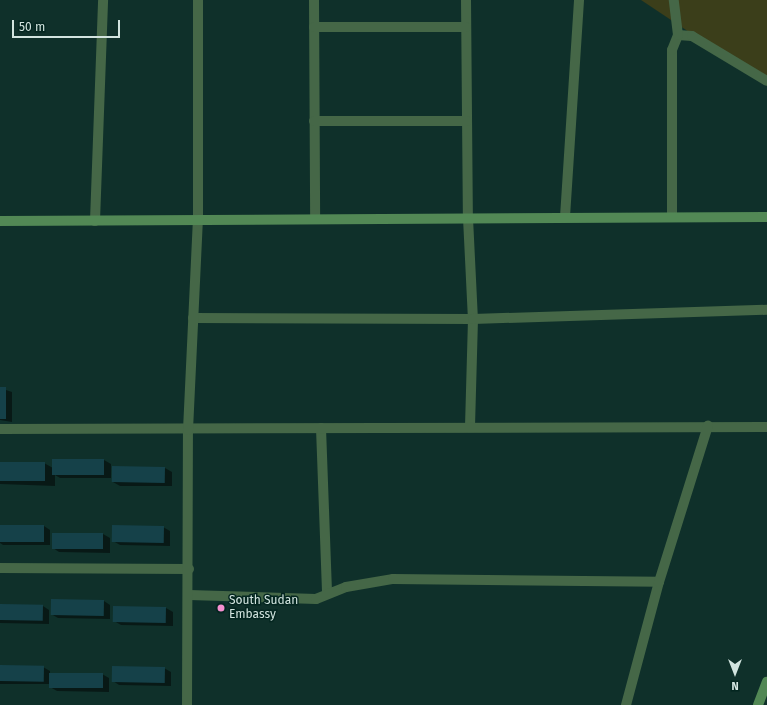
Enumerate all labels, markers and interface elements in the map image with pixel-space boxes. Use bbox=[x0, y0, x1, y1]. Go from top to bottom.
scale bar bbox=[14, 12, 122, 38]
text: 50 m bbox=[19, 20, 45, 34]
place label: South Sudan Embassy bbox=[229, 594, 298, 622]
marker: South Sudan Embassy bbox=[216, 603, 226, 613]
north arrow bbox=[715, 653, 755, 693]
text: N bbox=[731, 679, 739, 692]

